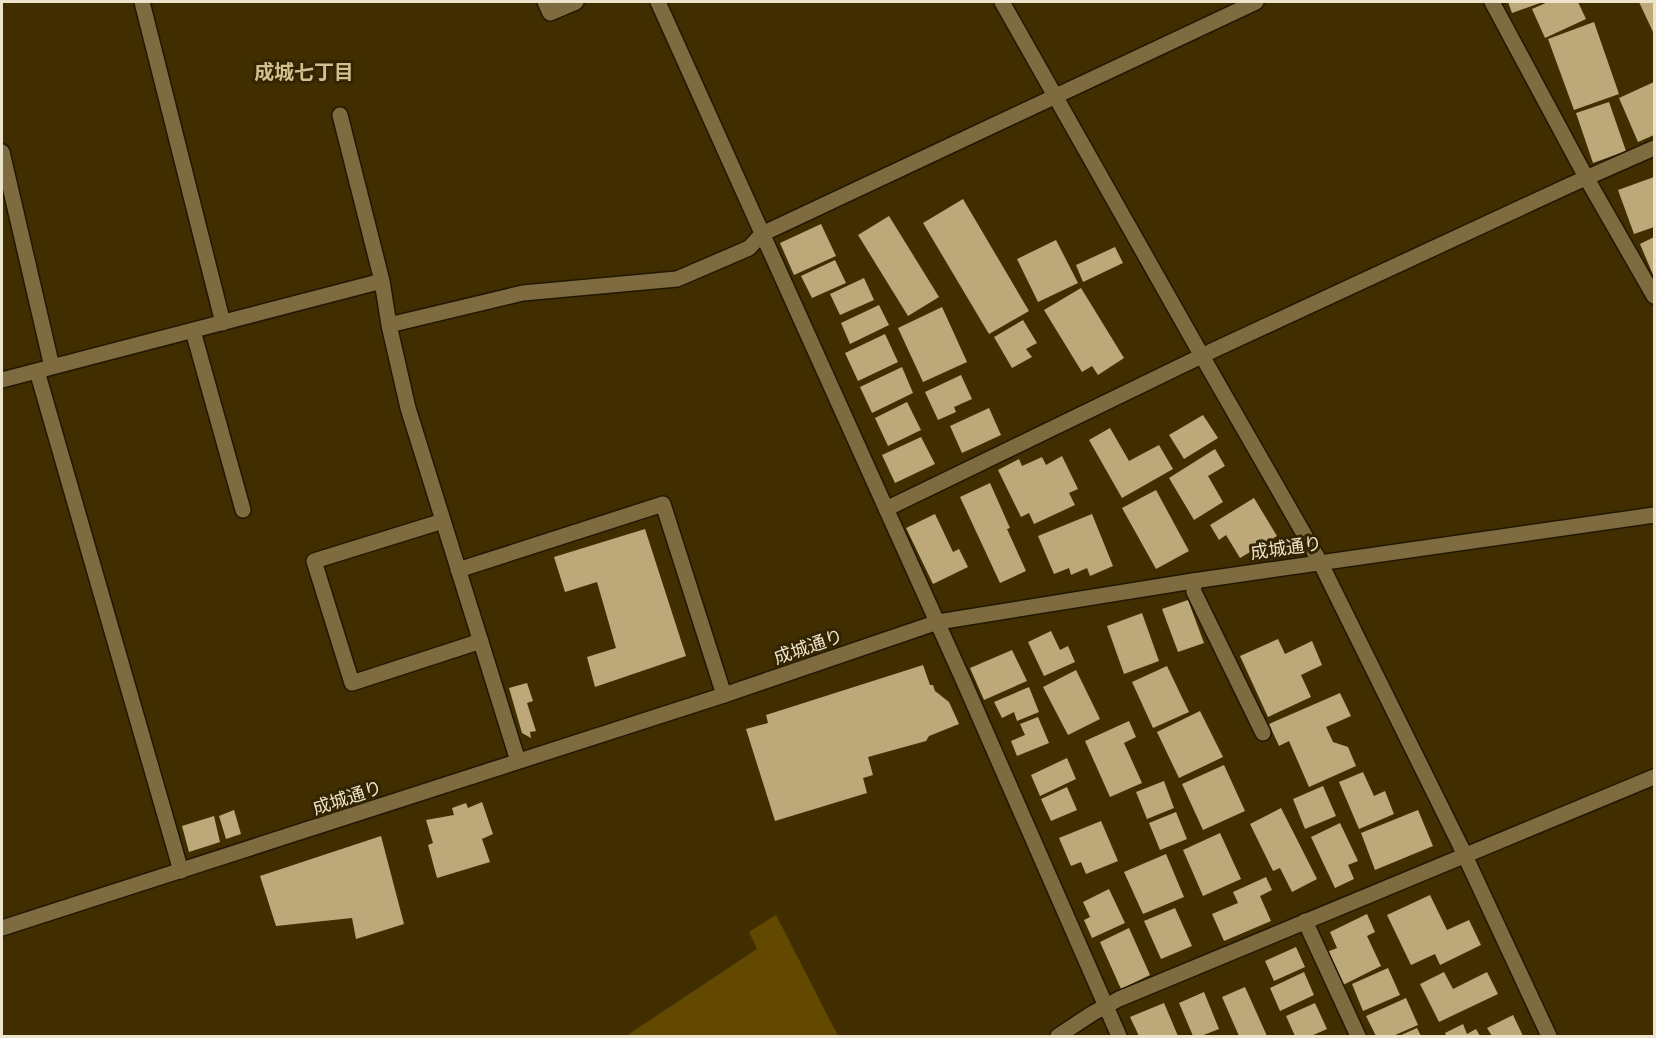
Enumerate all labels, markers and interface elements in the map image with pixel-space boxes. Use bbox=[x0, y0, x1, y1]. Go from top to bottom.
district label: 成城七丁目 bbox=[254, 58, 354, 85]
street label: 成城通り bbox=[1249, 530, 1323, 564]
street label: 成城通り bbox=[770, 623, 846, 669]
street label: 成城通り bbox=[309, 774, 385, 820]

